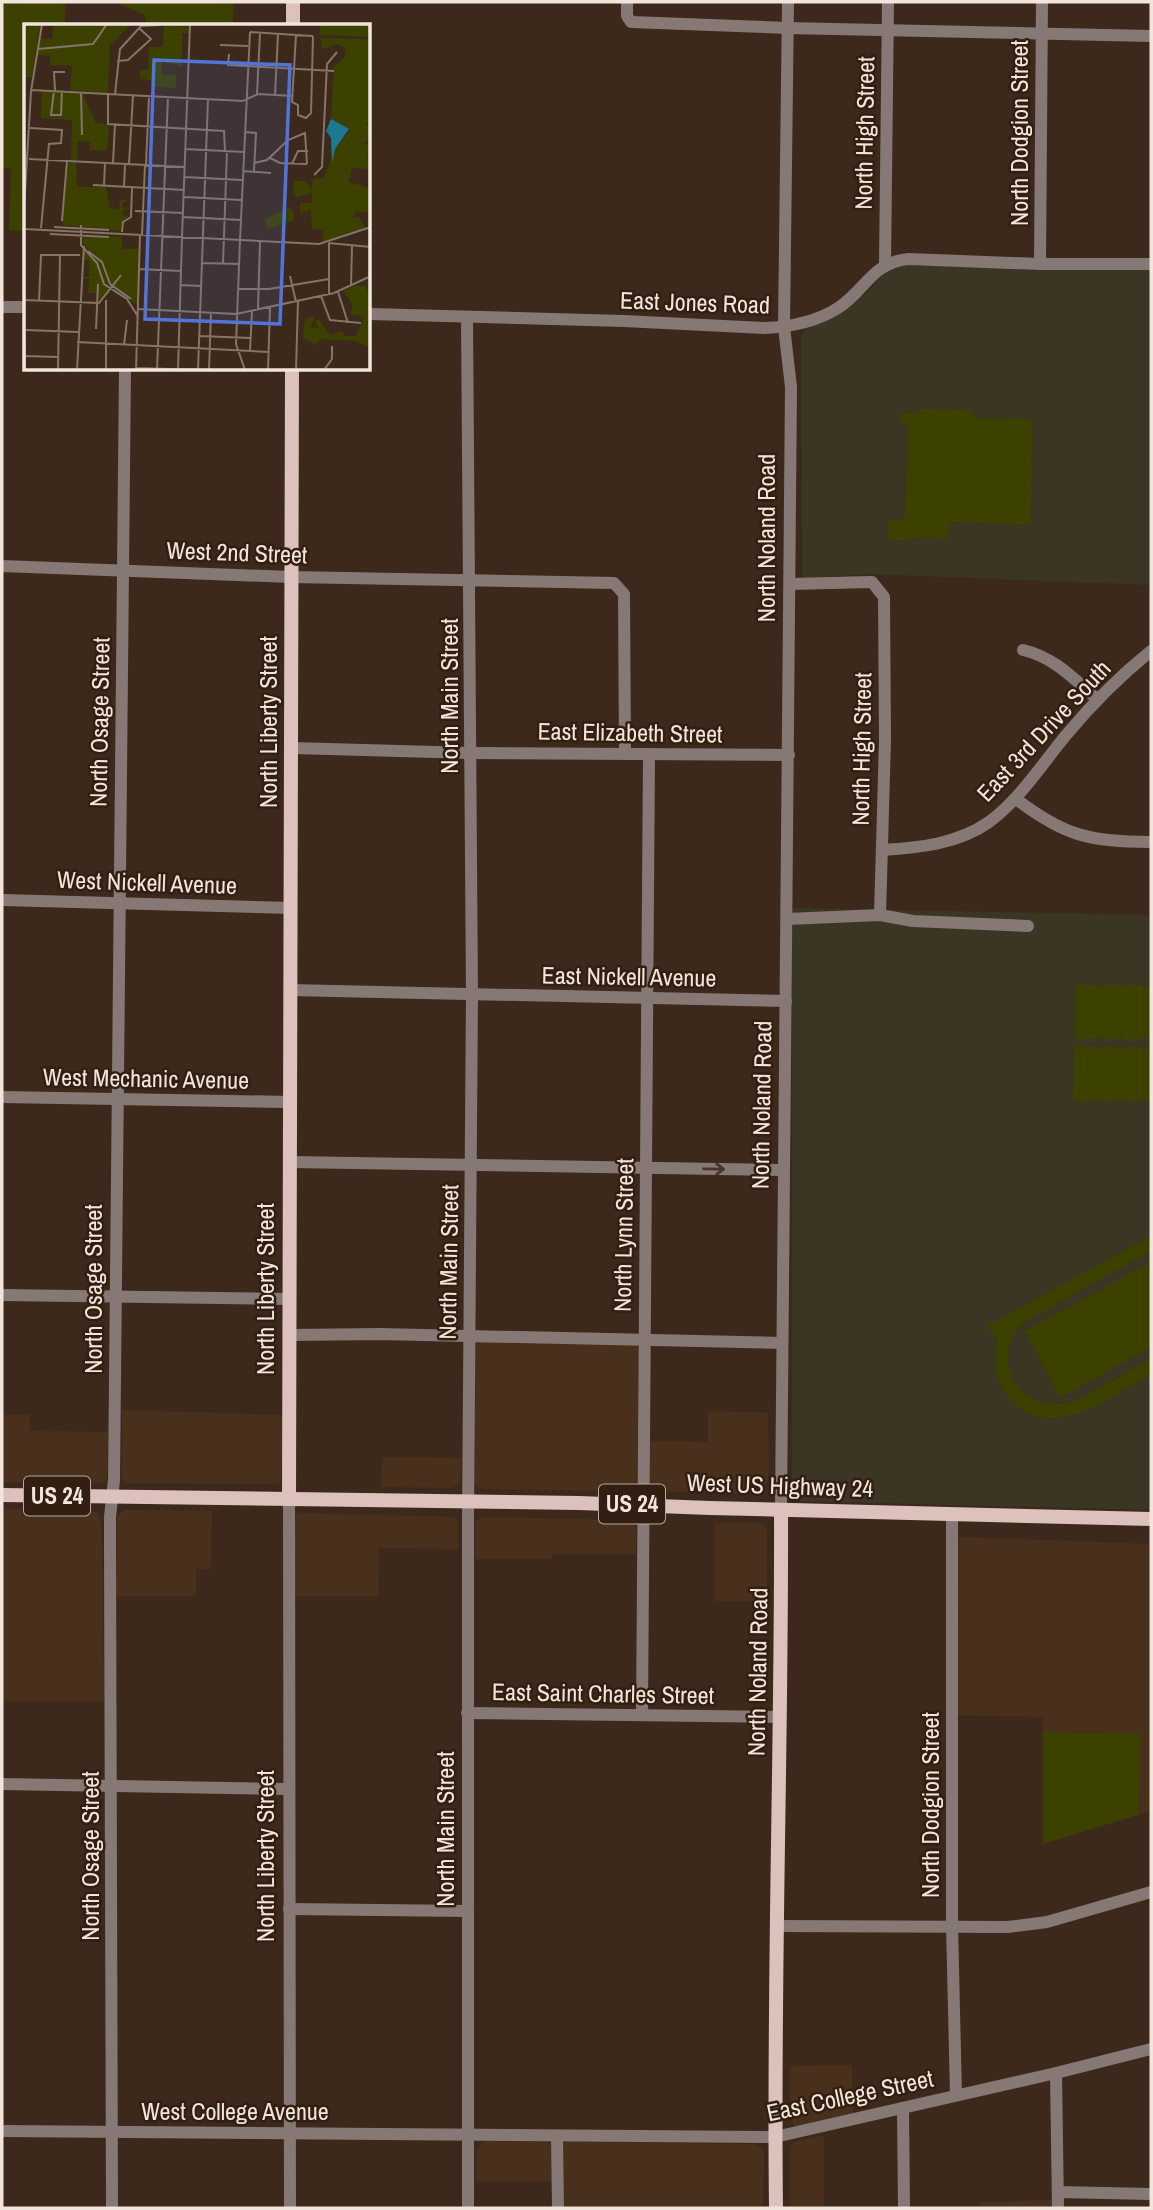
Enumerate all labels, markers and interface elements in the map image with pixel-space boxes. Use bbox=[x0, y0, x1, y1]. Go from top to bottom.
inset map bbox=[24, 24, 371, 371]
street label: North Dodgion Street bbox=[1003, 39, 1035, 226]
street label: North High Street bbox=[847, 56, 881, 210]
street label: East Jones Road bbox=[620, 283, 770, 321]
street label: North Noland Road bbox=[750, 454, 782, 622]
street label: West 2nd Street bbox=[166, 534, 308, 570]
street label: North Main Street bbox=[433, 618, 465, 774]
street label: North Osage Street bbox=[82, 636, 116, 807]
street label: North Liberty Street bbox=[252, 636, 284, 808]
street label: East 3rd Drive South bbox=[969, 653, 1117, 808]
street label: North High Street bbox=[844, 672, 878, 826]
street label: East Elizabeth Street bbox=[537, 714, 723, 750]
street label: West Nickell Avenue bbox=[57, 863, 237, 901]
street label: East Nickell Avenue bbox=[541, 958, 717, 994]
street label: North Noland Road bbox=[744, 1020, 778, 1189]
street label: West Mechanic Avenue bbox=[43, 1060, 249, 1096]
street label: North Lynn Street bbox=[606, 1157, 640, 1312]
one-way arrow bbox=[702, 1162, 725, 1176]
street label: North Main Street bbox=[431, 1184, 465, 1340]
street label: North Liberty Street bbox=[249, 1203, 281, 1375]
street label: North Osage Street bbox=[77, 1204, 109, 1374]
street label: West US Highway 24 bbox=[686, 1466, 874, 1504]
road number: US 24 bbox=[24, 1476, 90, 1516]
road number: US 24 bbox=[599, 1484, 665, 1524]
street label: North Noland Road bbox=[740, 1587, 774, 1756]
street label: East Saint Charles Street bbox=[492, 1675, 715, 1711]
street label: North Dodgion Street bbox=[914, 1711, 946, 1898]
street label: North Main Street bbox=[429, 1751, 461, 1907]
street label: North Liberty Street bbox=[249, 1770, 281, 1942]
street label: North Osage Street bbox=[74, 1771, 106, 1941]
street label: East College Street bbox=[764, 2062, 937, 2128]
street label: West College Avenue bbox=[141, 2095, 329, 2127]

